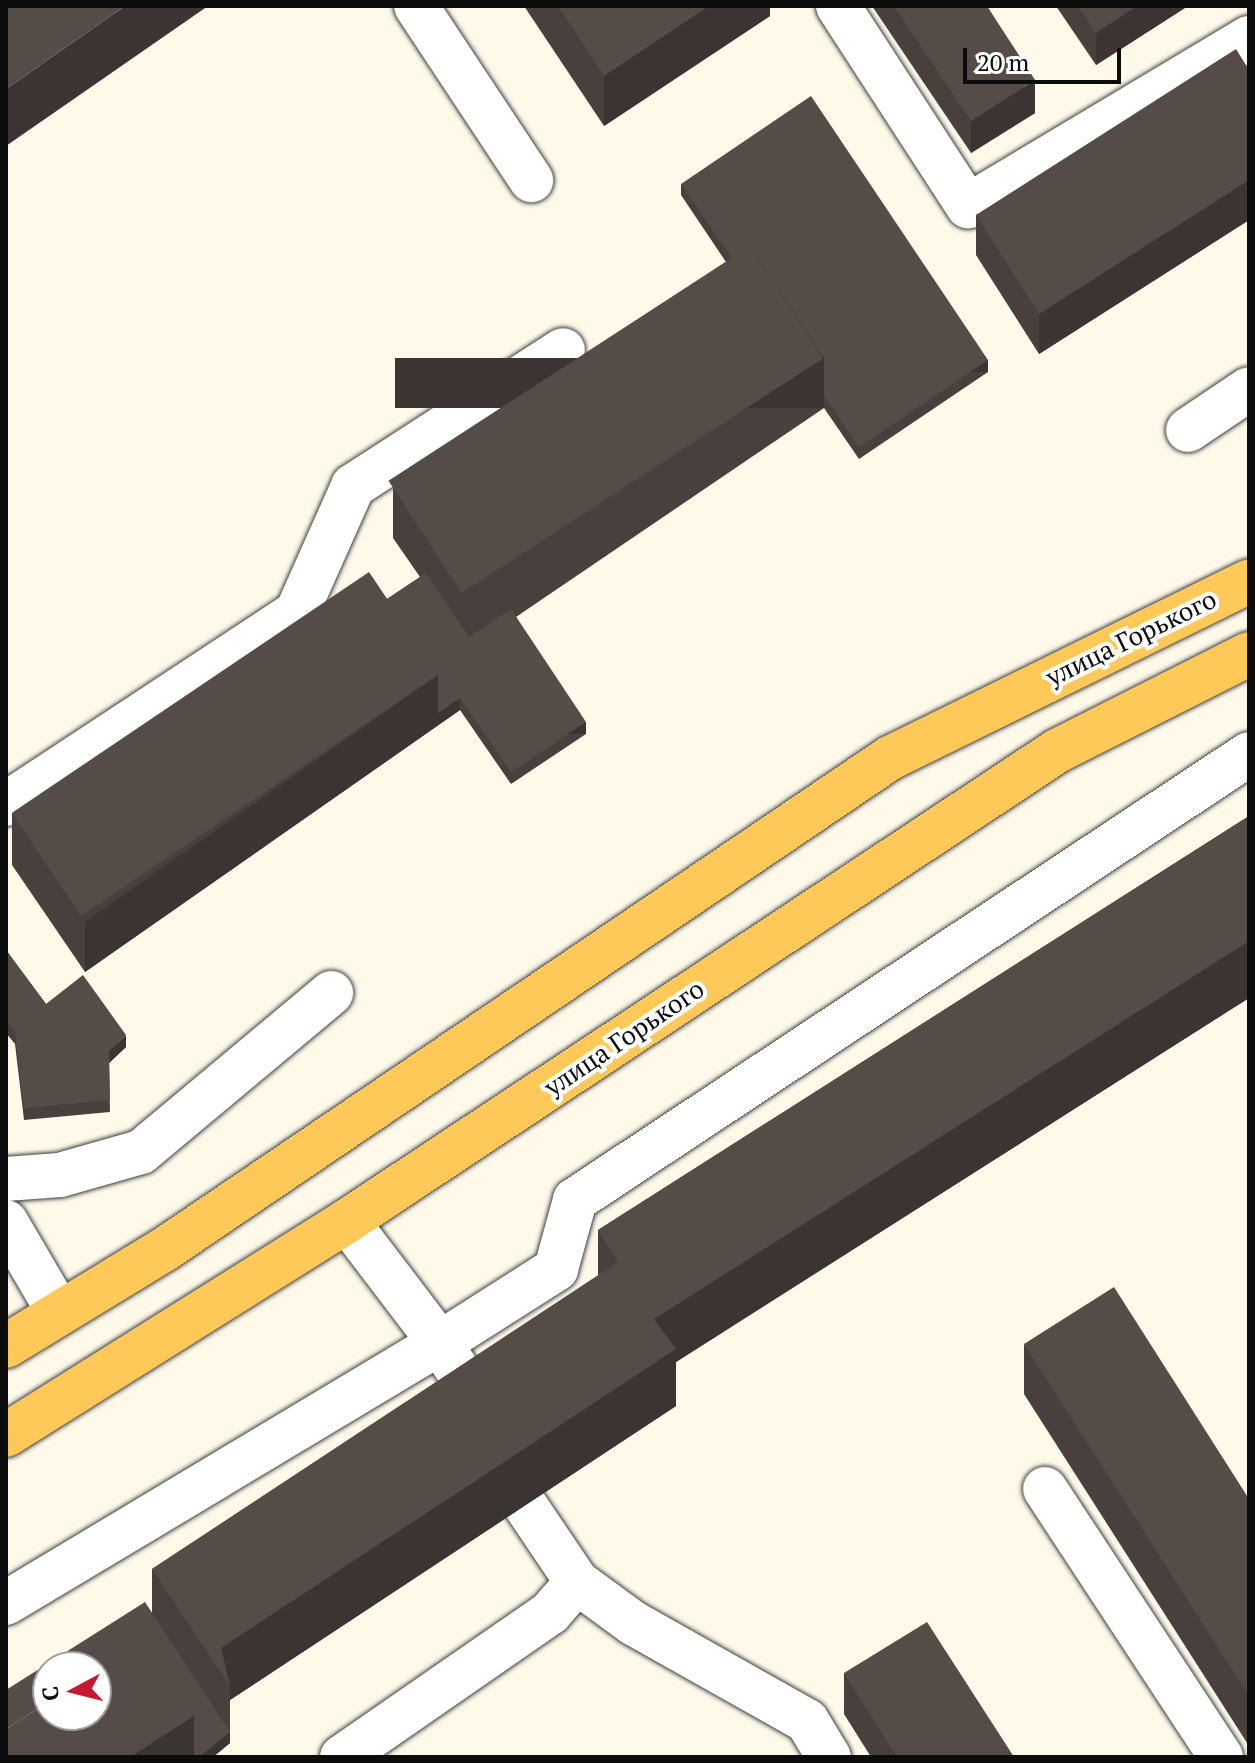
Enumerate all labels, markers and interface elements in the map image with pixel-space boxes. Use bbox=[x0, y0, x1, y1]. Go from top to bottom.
scale bar bbox=[967, 32, 1125, 82]
text: 20 m bbox=[977, 46, 1029, 78]
street label: улица Горького bbox=[1041, 583, 1221, 693]
street label: улица Горького bbox=[538, 973, 710, 1103]
north arrow bbox=[32, 1651, 112, 1731]
text: С bbox=[34, 1685, 65, 1703]

